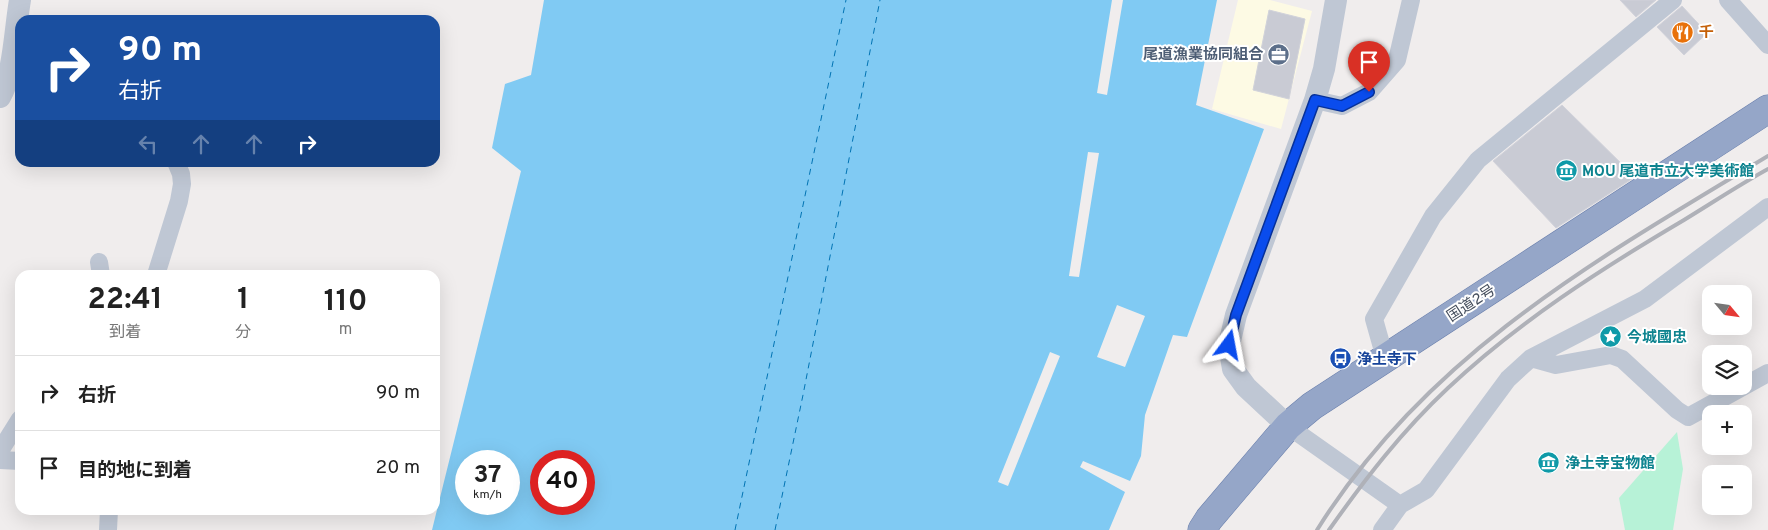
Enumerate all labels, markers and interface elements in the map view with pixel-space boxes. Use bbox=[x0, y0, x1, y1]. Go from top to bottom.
restaurant icon: 千 bbox=[1671, 20, 1695, 44]
place label: 千 bbox=[1699, 24, 1714, 43]
text: 90 m bbox=[118, 29, 202, 73]
icon: right bbox=[35, 35, 100, 100]
pin bbox=[1348, 41, 1390, 92]
office icon: 尾道漁業協同組合 bbox=[1267, 42, 1291, 66]
place label: 尾道漁業協同組合 bbox=[1143, 46, 1264, 65]
icon: arrive bbox=[1355, 48, 1383, 76]
text: 右折 bbox=[118, 79, 162, 106]
icon: left bbox=[134, 130, 162, 158]
icon: ahead bbox=[187, 130, 215, 158]
icon: ahead bbox=[240, 130, 268, 158]
icon: right bbox=[293, 130, 321, 158]
museum icon: MOU 尾道市立大学美術館 bbox=[1554, 159, 1578, 183]
place label: MOU 尾道市立大学美術館 bbox=[1582, 163, 1754, 182]
text: 22:41 bbox=[87, 282, 163, 319]
text: 1 bbox=[237, 282, 249, 319]
street label: 国道2号 bbox=[1444, 282, 1500, 327]
text: 110 bbox=[324, 284, 367, 321]
north arrow bbox=[1702, 285, 1752, 335]
map controls bbox=[1702, 285, 1752, 515]
position arrow bbox=[1202, 318, 1254, 370]
text: m bbox=[339, 320, 352, 340]
text: 到着 bbox=[109, 323, 141, 343]
text: 分 bbox=[235, 323, 251, 343]
place icon: 今城國忠 bbox=[1599, 325, 1623, 349]
place label: 今城國忠 bbox=[1627, 328, 1687, 348]
button: layers bbox=[1702, 345, 1752, 395]
bus stop icon: 浄土寺下 bbox=[1329, 347, 1353, 371]
place label: 浄土寺下 bbox=[1357, 351, 1417, 370]
icon: right bbox=[35, 379, 63, 407]
text: 90 m bbox=[376, 381, 420, 405]
text: 右折 bbox=[78, 384, 116, 408]
button: + bbox=[1702, 405, 1752, 455]
speed limit sign: 40 bbox=[530, 450, 595, 515]
museum icon: 浄土寺宝物館 bbox=[1537, 451, 1561, 475]
icon: arrive bbox=[35, 454, 63, 482]
place label: 浄土寺宝物館 bbox=[1565, 455, 1655, 474]
text: 20 m bbox=[376, 456, 420, 480]
text: 目的地に到着 bbox=[78, 459, 192, 483]
text: 37 bbox=[473, 460, 502, 492]
button: − bbox=[1702, 465, 1752, 515]
text: km/h bbox=[473, 487, 502, 503]

